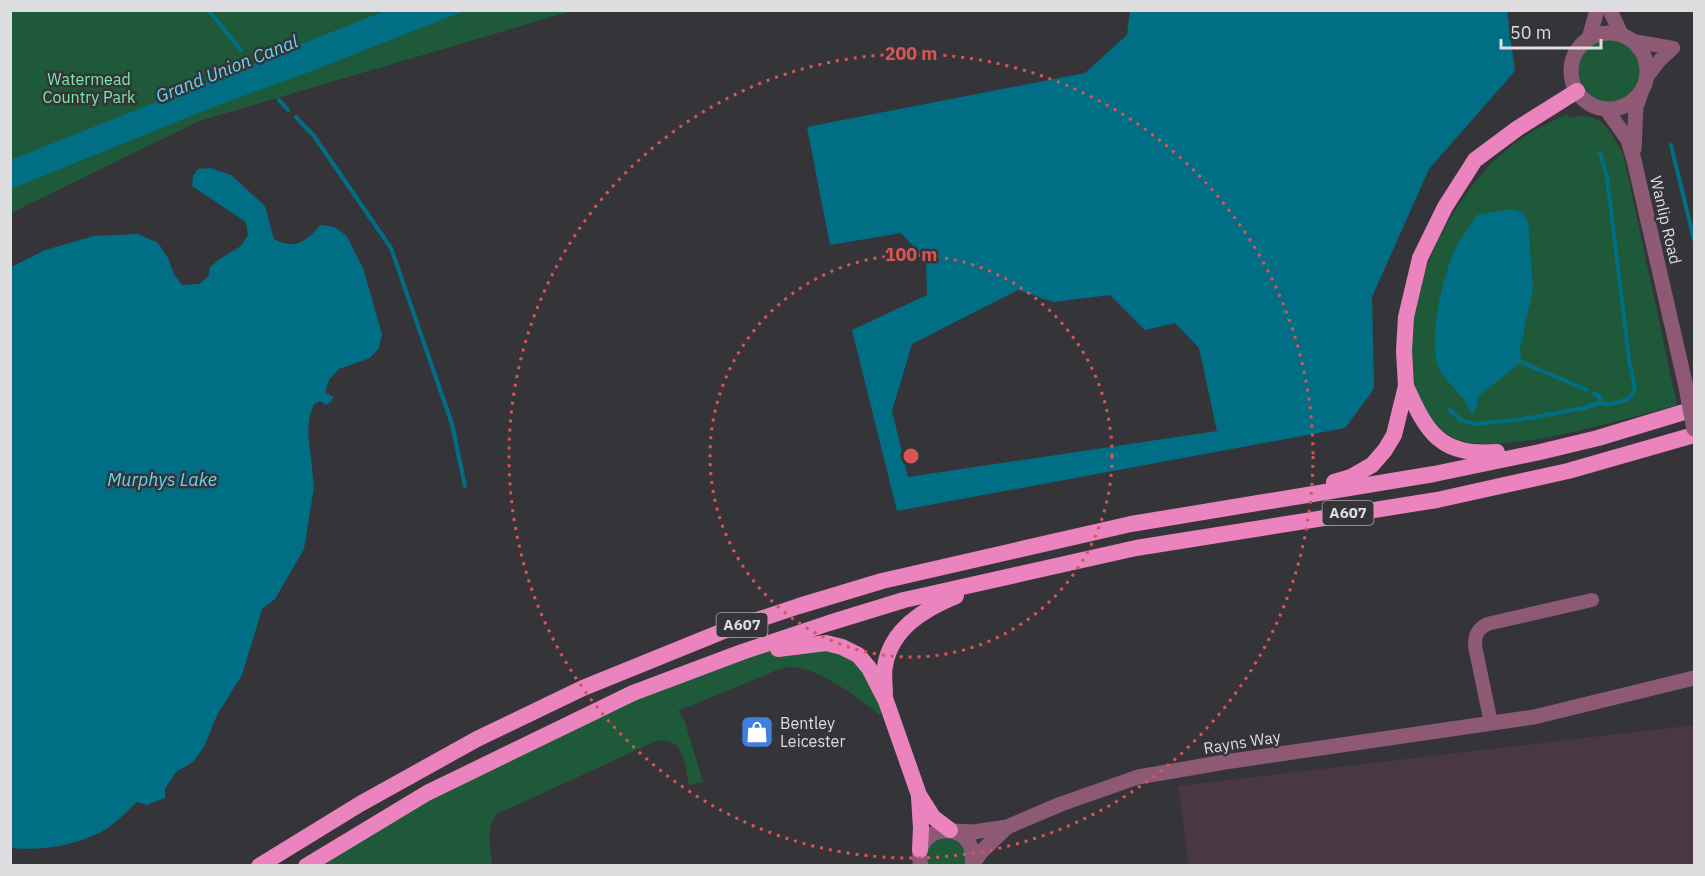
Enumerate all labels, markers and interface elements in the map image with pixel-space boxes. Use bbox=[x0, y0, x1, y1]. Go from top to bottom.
scale bar bbox=[1501, 12, 1602, 50]
text: 50 m bbox=[1510, 21, 1552, 44]
water label: Grand Union Canal bbox=[152, 29, 301, 108]
text: 200 m bbox=[885, 42, 937, 65]
park label: Watermead Country Park bbox=[43, 69, 136, 107]
street label: Wanlip Road bbox=[1646, 174, 1686, 266]
text: 100 m bbox=[885, 243, 937, 266]
centre of rings bbox=[901, 446, 921, 466]
water label: Murphys Lake bbox=[107, 468, 217, 491]
road number: A607 bbox=[1322, 501, 1374, 525]
road number: A607 bbox=[716, 613, 768, 637]
place label: Bentley Leicester bbox=[780, 713, 845, 751]
shop icon: Bentley Leicester bbox=[739, 714, 775, 750]
street label: Rayns Way bbox=[1202, 726, 1282, 758]

